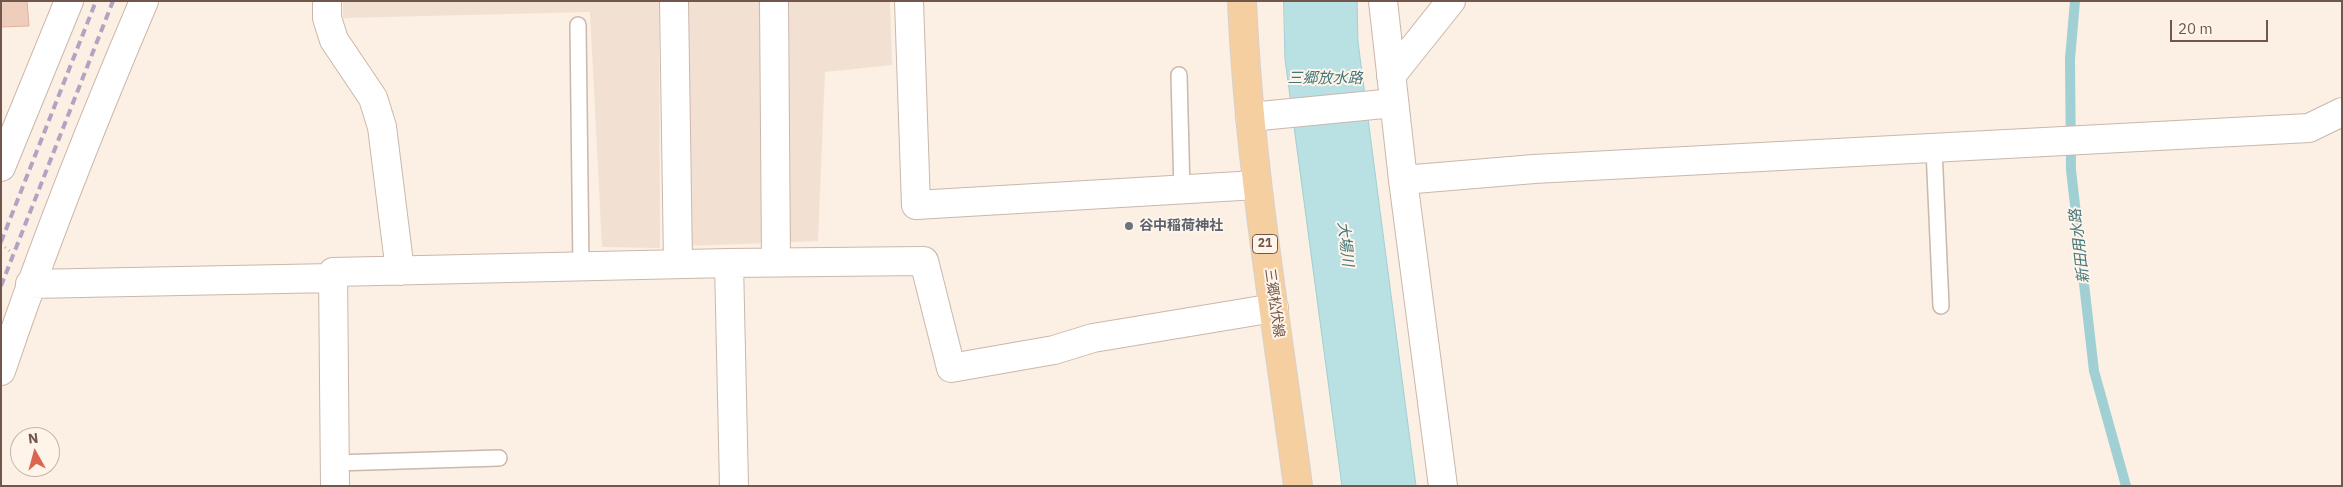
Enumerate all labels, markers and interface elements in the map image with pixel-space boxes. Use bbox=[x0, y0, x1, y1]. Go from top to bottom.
scale bar bbox=[2173, 10, 2270, 42]
text: 20 m bbox=[2178, 19, 2213, 38]
water label: 三郷放水路 bbox=[1288, 70, 1362, 88]
water label: 新田用水路 bbox=[2066, 208, 2094, 284]
place label: 谷中稲荷神社 bbox=[1139, 218, 1223, 234]
marker: 谷中稲荷神社 bbox=[1123, 220, 1135, 232]
water label: 大場川 bbox=[1333, 221, 1357, 267]
road number: 21 bbox=[1252, 234, 1278, 253]
street label: 三郷松伏線 bbox=[1261, 267, 1287, 339]
north arrow bbox=[10, 427, 60, 477]
text: N bbox=[27, 429, 39, 448]

